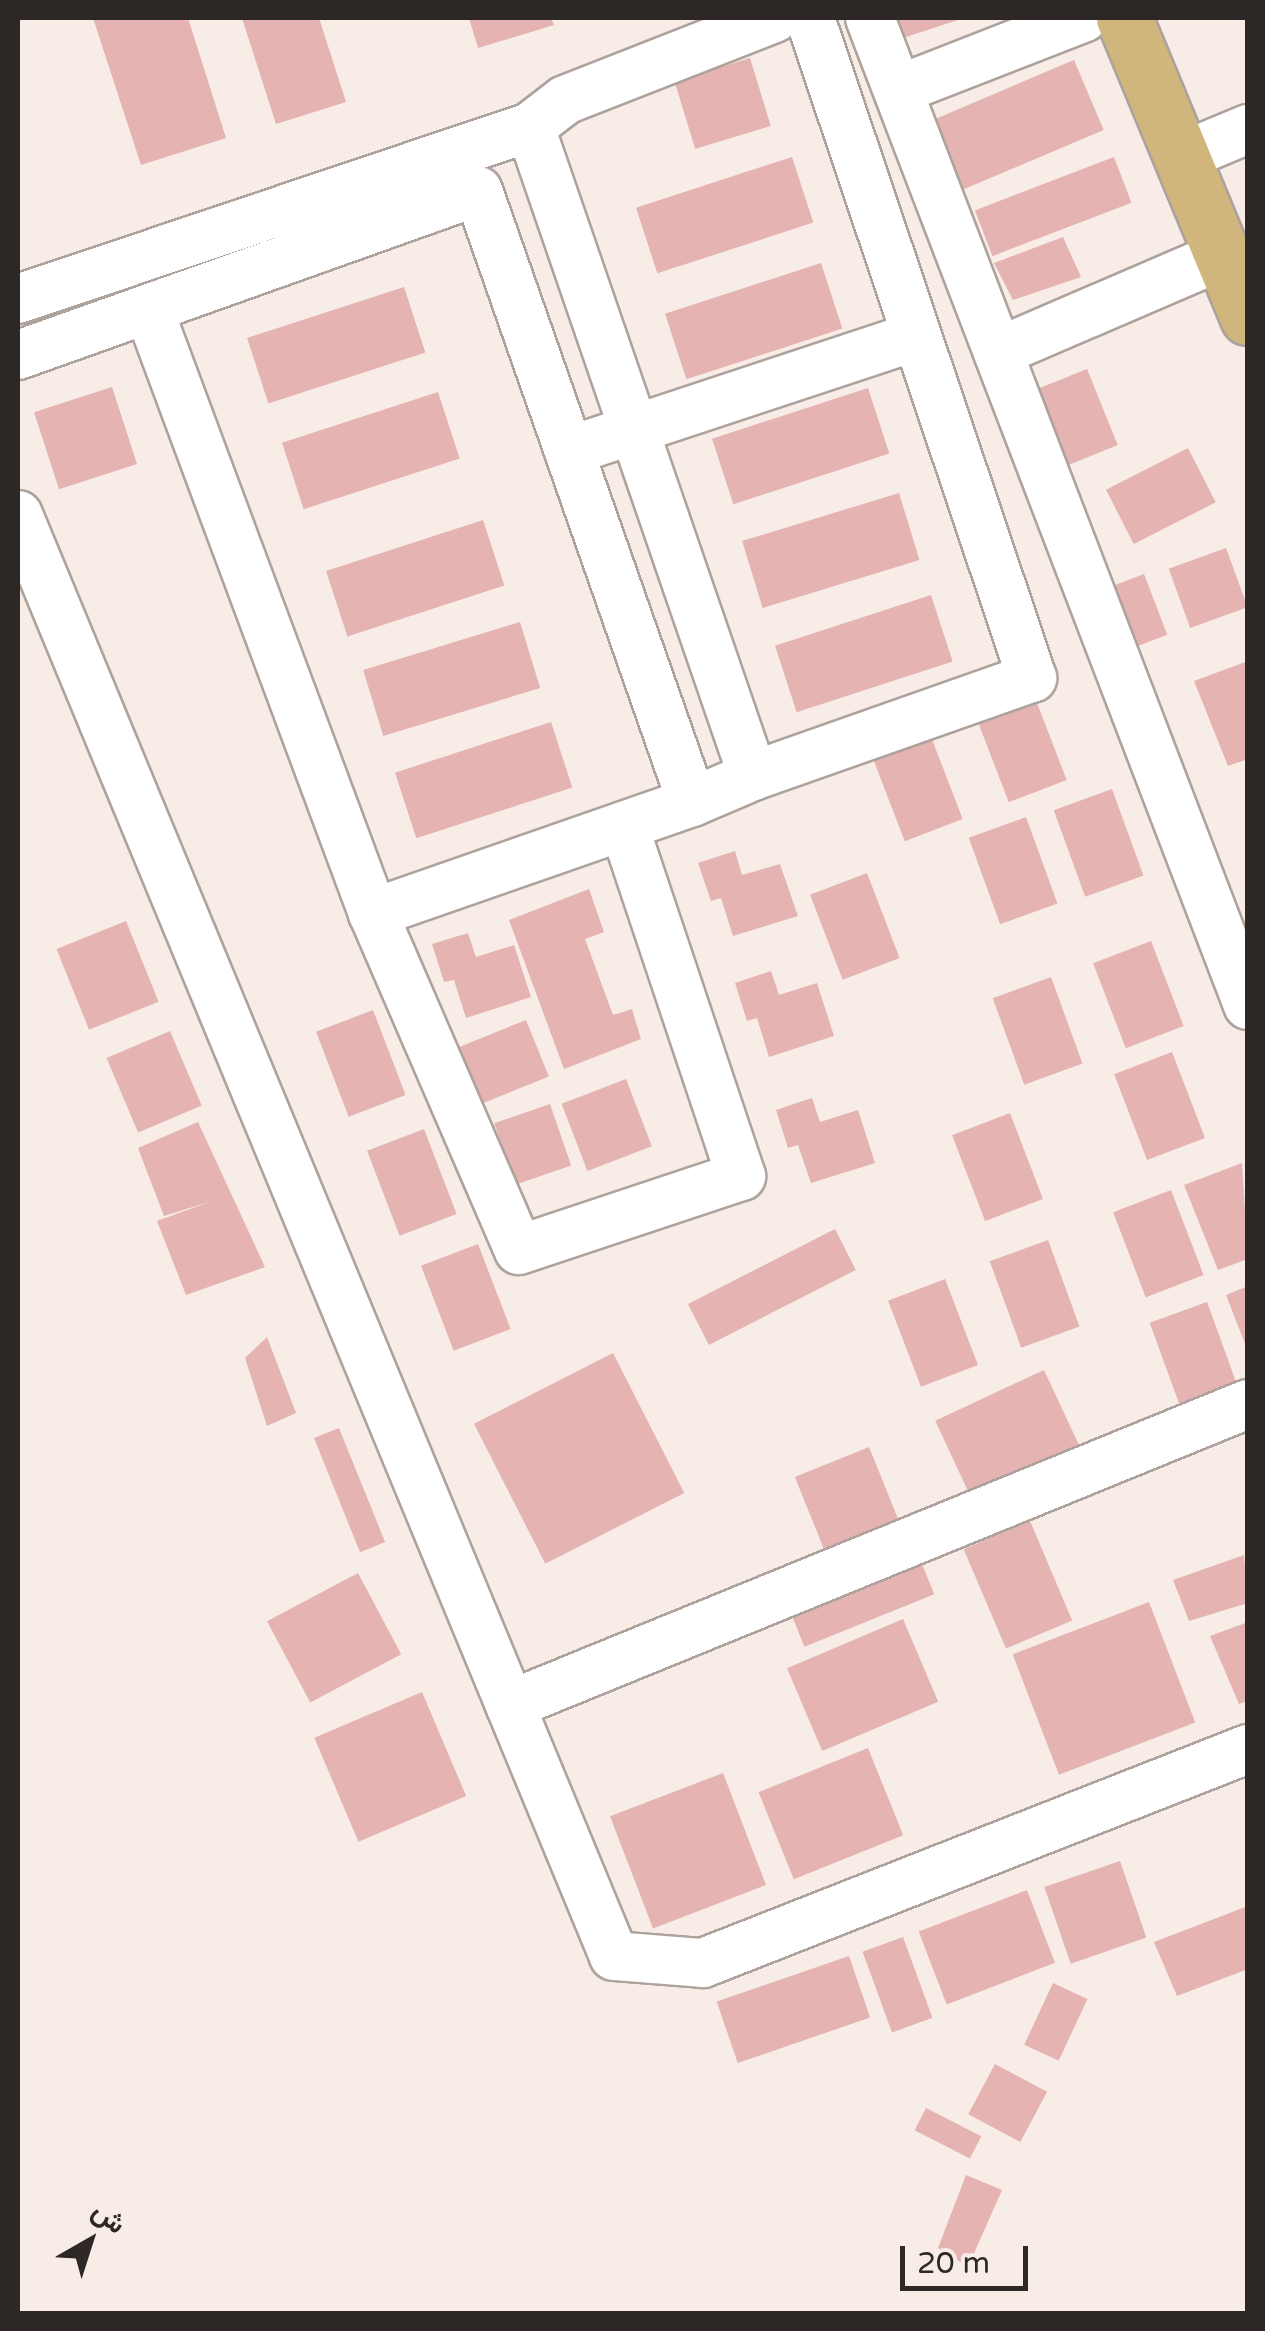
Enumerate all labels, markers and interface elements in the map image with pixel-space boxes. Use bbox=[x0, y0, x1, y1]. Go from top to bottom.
north arrow bbox=[40, 2191, 140, 2291]
text: ش bbox=[85, 2194, 133, 2241]
scale bar bbox=[905, 2226, 1032, 2288]
text: 20 m bbox=[917, 2245, 990, 2282]

